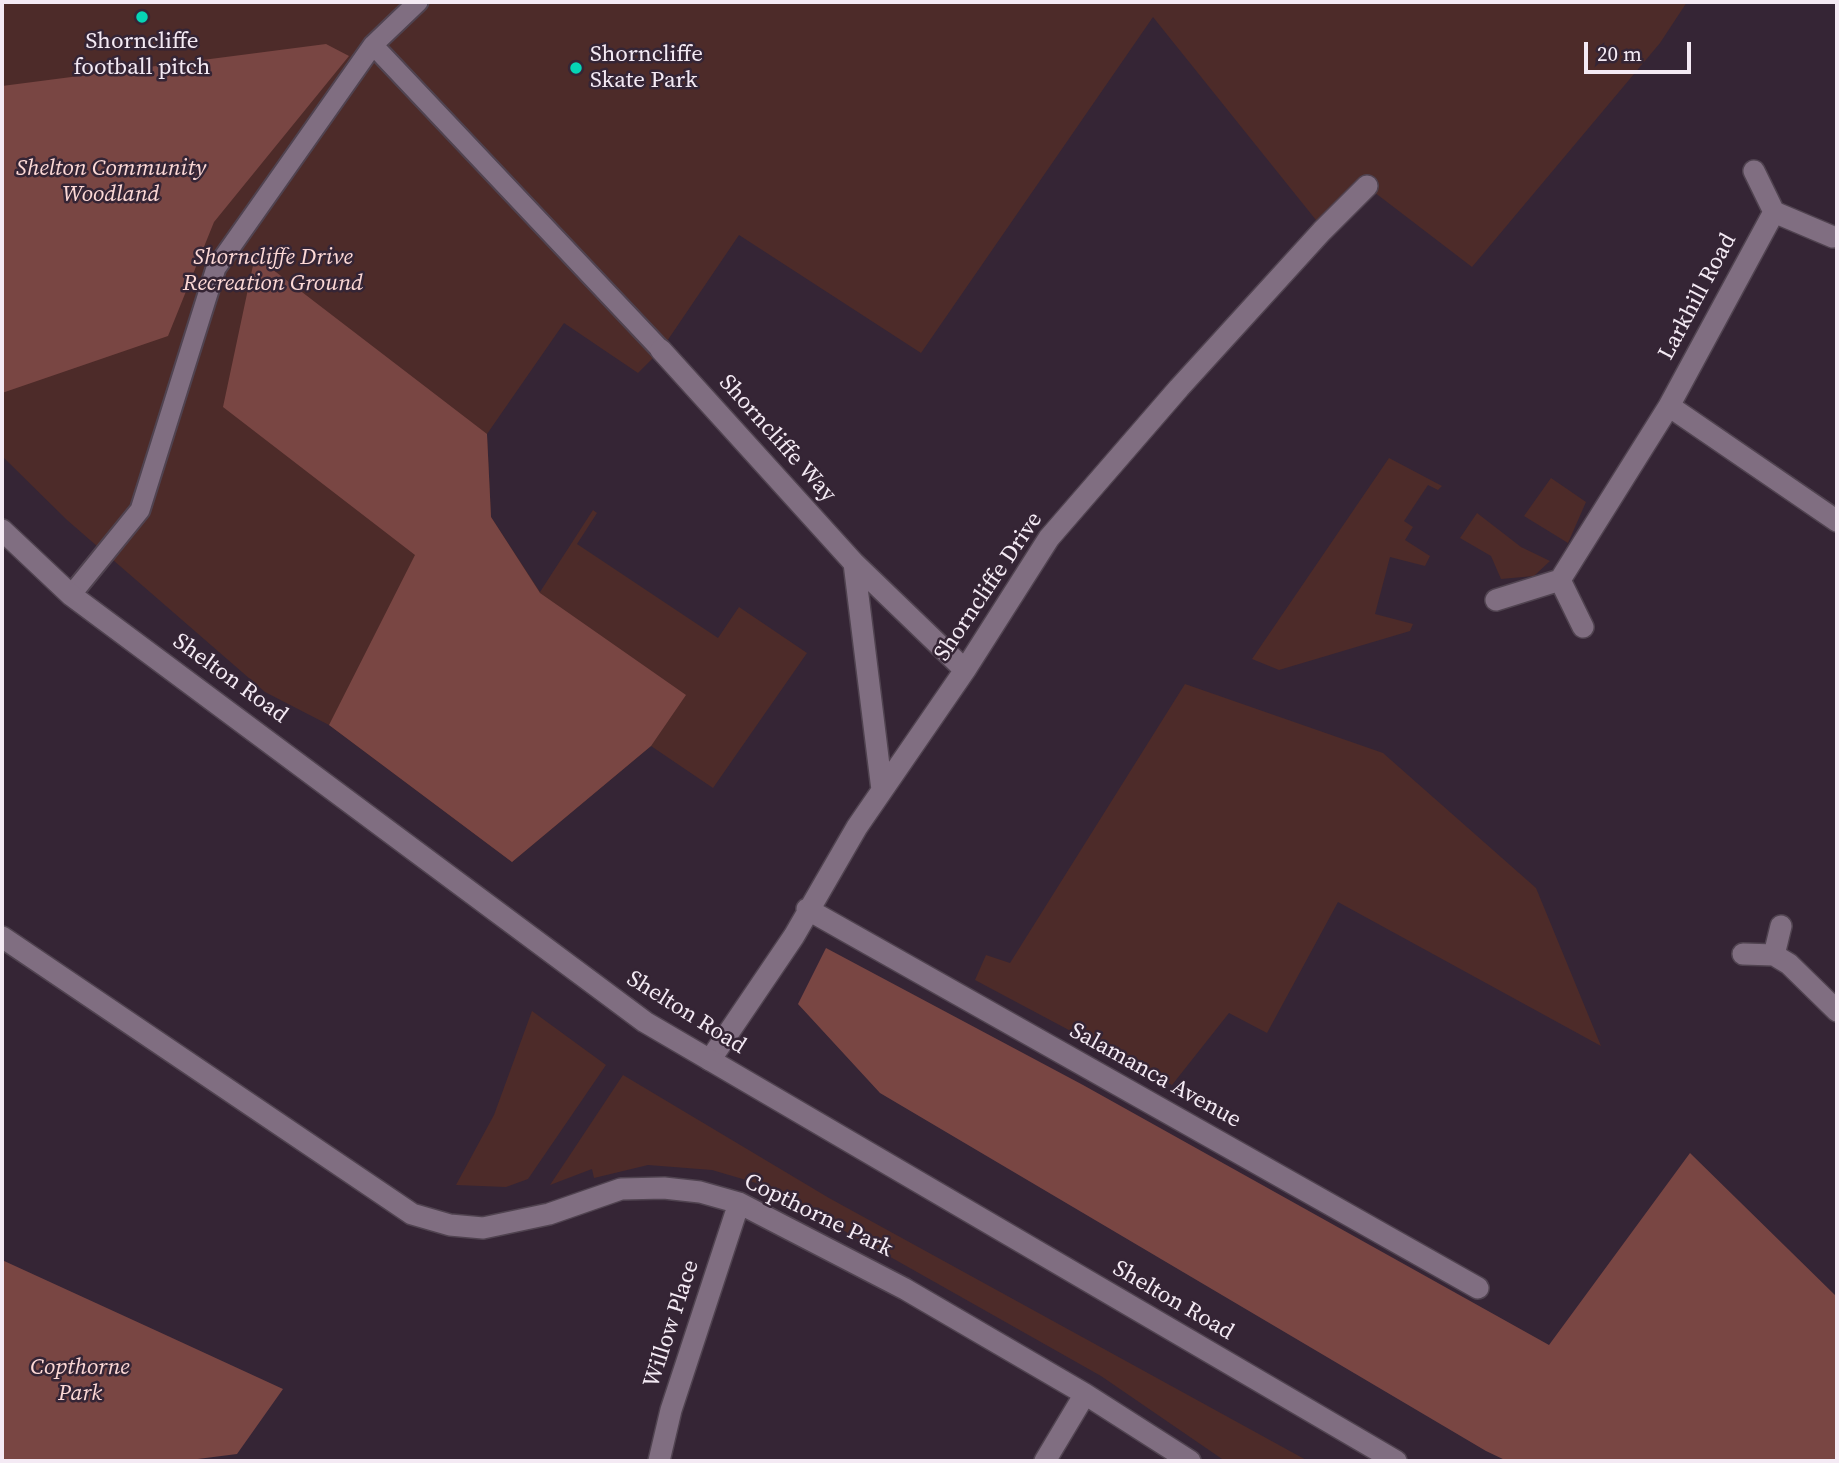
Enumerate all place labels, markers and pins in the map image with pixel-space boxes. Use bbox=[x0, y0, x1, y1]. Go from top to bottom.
marker: Shorncliffe football pitch bbox=[134, 9, 150, 25]
place label: Shorncliffe football pitch bbox=[74, 28, 210, 82]
place label: Shorncliffe Skate Park bbox=[590, 41, 703, 95]
marker: Shorncliffe Skate Park bbox=[568, 60, 584, 76]

